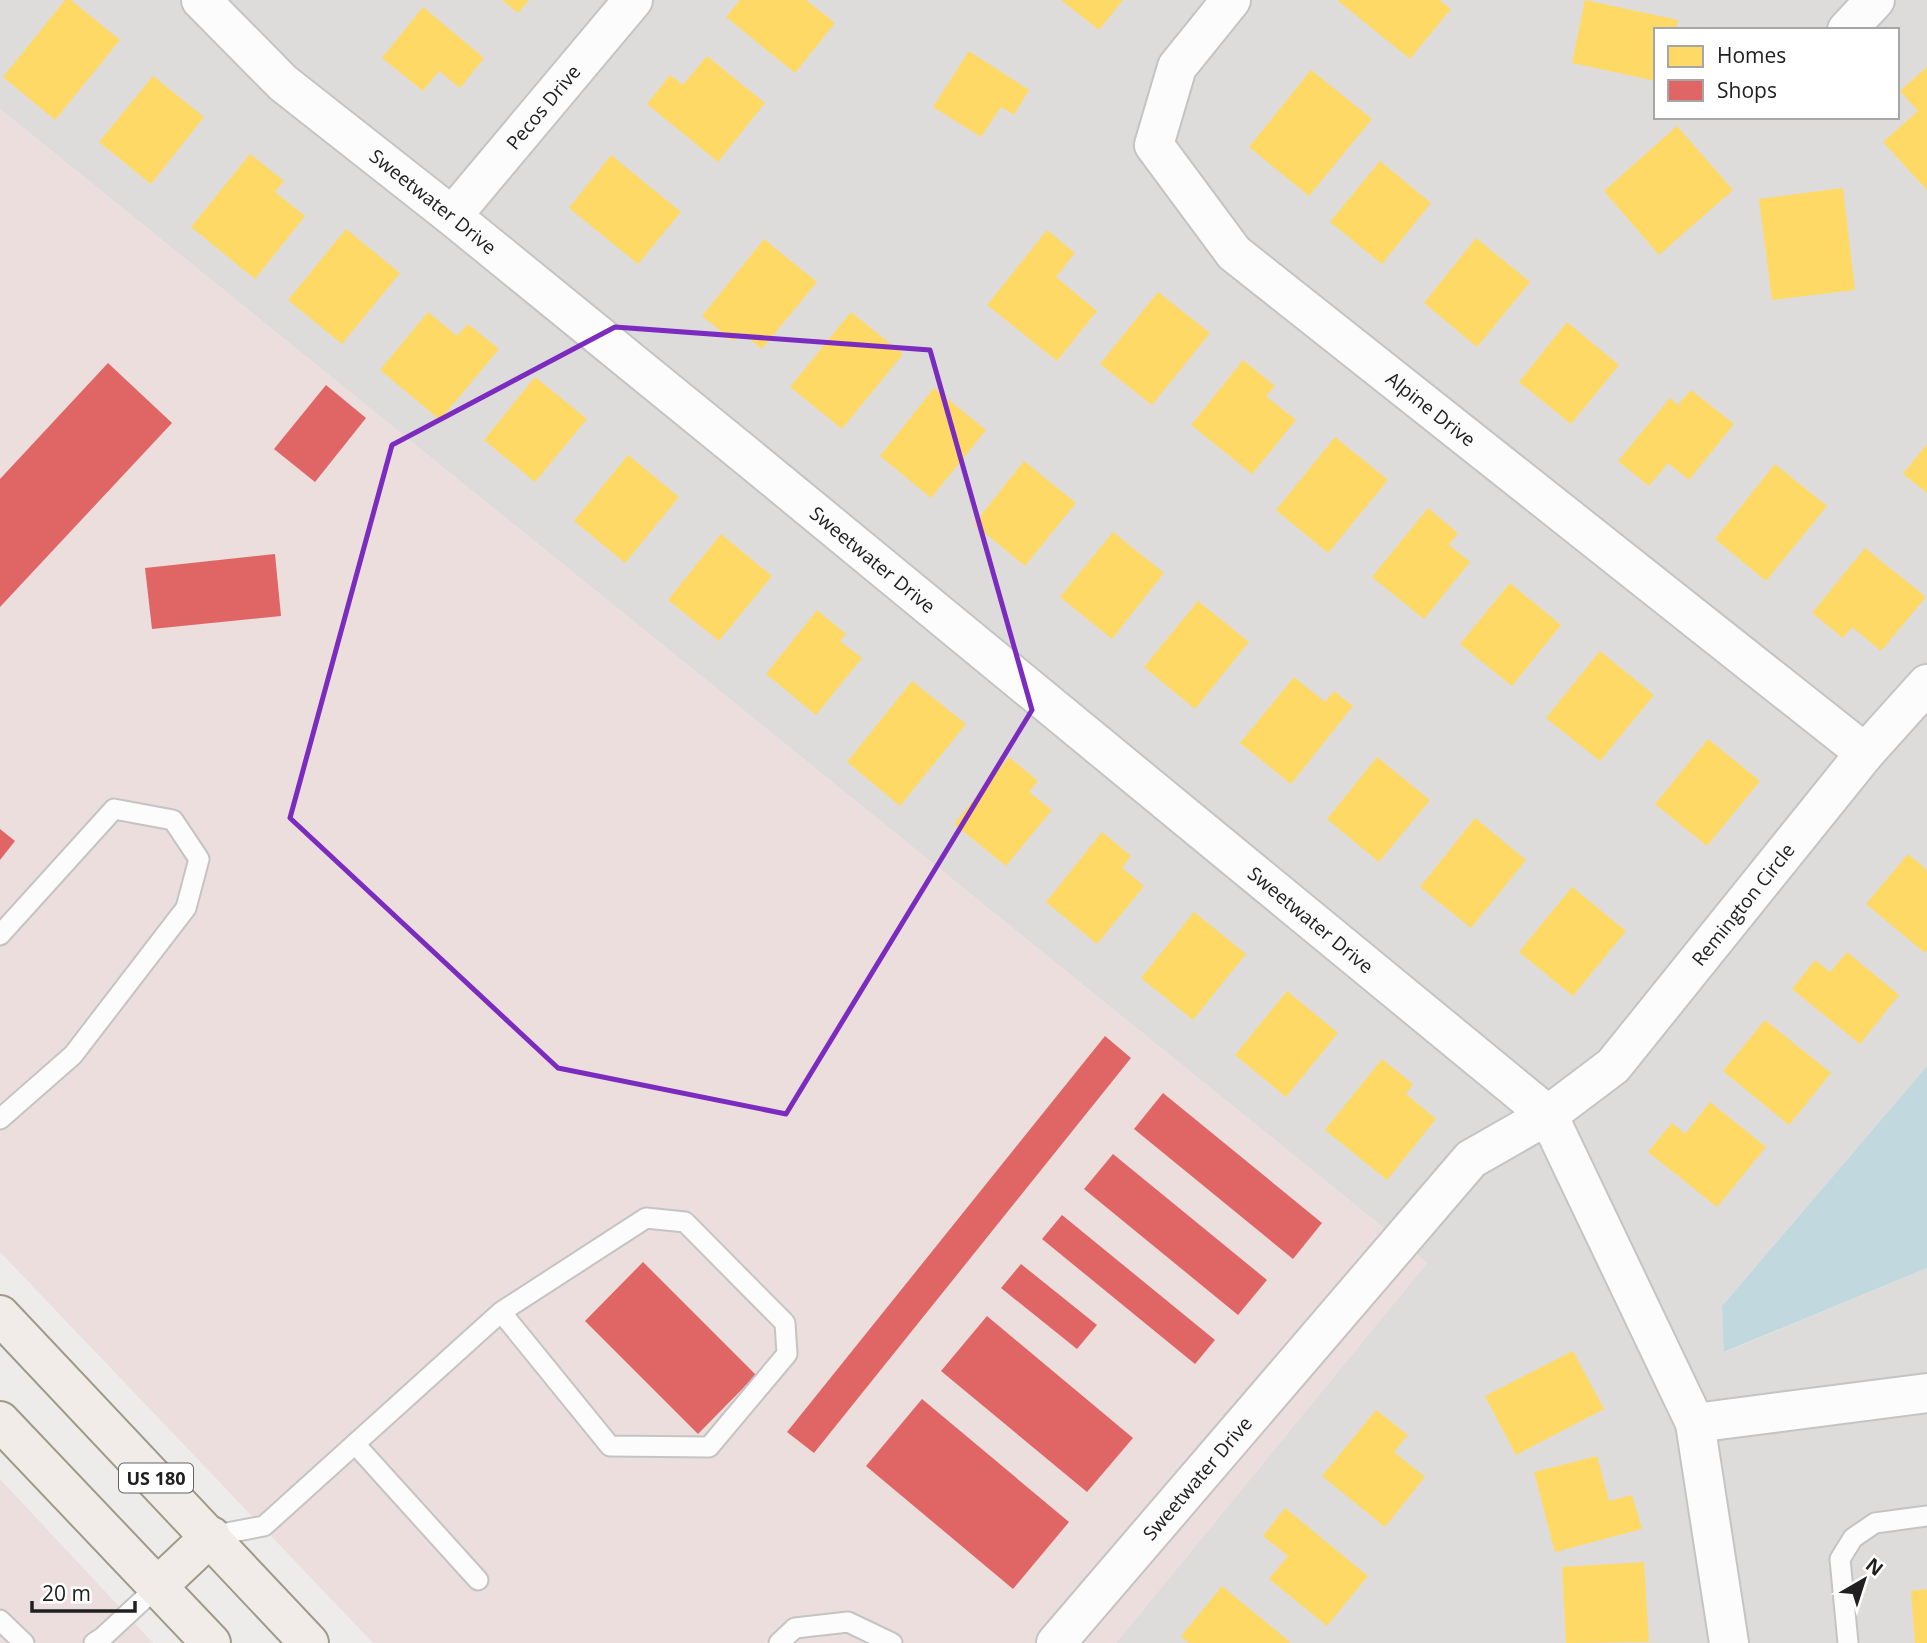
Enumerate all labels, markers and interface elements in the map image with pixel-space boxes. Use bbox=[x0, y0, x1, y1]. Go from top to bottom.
legend bbox=[1654, 28, 1899, 119]
text: Homes bbox=[1717, 41, 1786, 69]
street label: Pecos Drive bbox=[500, 59, 586, 155]
text: Shops bbox=[1717, 76, 1777, 104]
street label: Sweetwater Drive bbox=[364, 143, 502, 260]
street label: Alpine Drive bbox=[1381, 366, 1481, 452]
street label: Sweetwater Drive bbox=[805, 500, 941, 619]
street label: Remington Circle bbox=[1686, 838, 1800, 971]
street label: Sweetwater Drive bbox=[1242, 860, 1379, 979]
street label: Sweetwater Drive bbox=[1137, 1411, 1258, 1546]
road number: US 180 bbox=[119, 1464, 193, 1492]
north arrow bbox=[1829, 1545, 1899, 1615]
text: N bbox=[1861, 1552, 1889, 1582]
scale bar bbox=[32, 1570, 135, 1614]
text: 20 m bbox=[42, 1579, 91, 1607]

